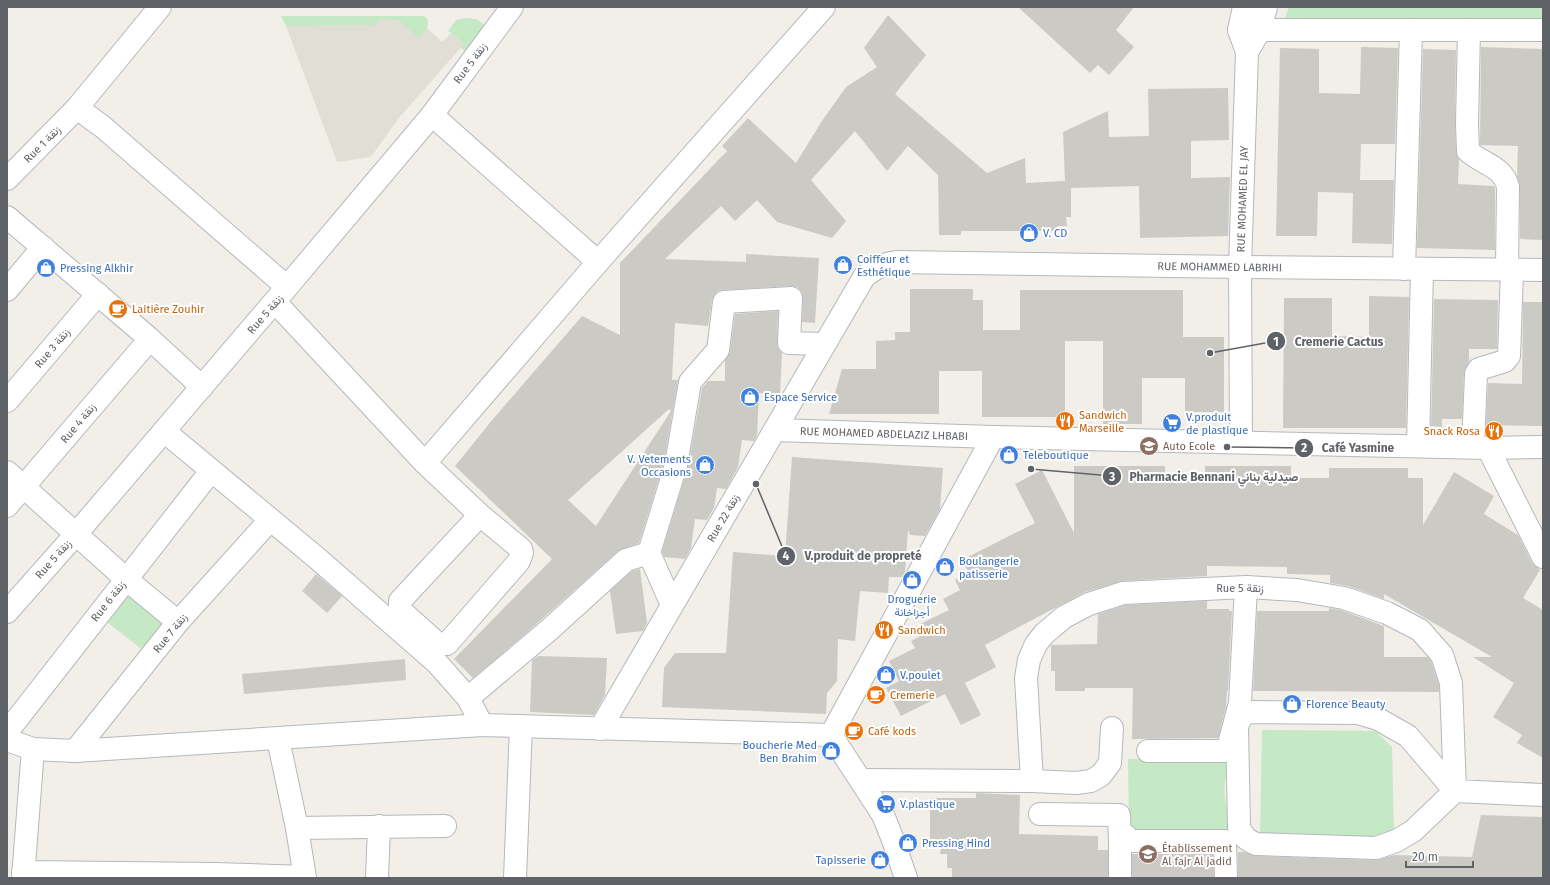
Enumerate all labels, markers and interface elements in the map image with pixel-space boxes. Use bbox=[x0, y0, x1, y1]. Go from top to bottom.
street label: Rue 5 زنقة bbox=[451, 40, 490, 86]
street label: Rue 1 زنقة bbox=[21, 123, 64, 166]
street label: RUE MOHAMED EL JAY bbox=[1234, 146, 1251, 252]
shop icon: V. CD bbox=[1018, 222, 1040, 244]
place label: V. CD bbox=[1043, 227, 1067, 240]
place label: Coiffeur et Esthétique bbox=[857, 253, 910, 279]
shop icon: Coiffeur et Esthétique bbox=[832, 254, 854, 276]
shop icon: Pressing Alkhir bbox=[35, 257, 57, 279]
street label: RUE MOHAMMED LABRIHI bbox=[1157, 260, 1282, 274]
place label: Pressing Alkhir bbox=[60, 262, 134, 275]
street label: Rue 5 زنقة bbox=[245, 292, 286, 337]
cafe icon: Laitière Zouhir bbox=[107, 298, 129, 320]
place label: Laitière Zouhir bbox=[132, 303, 205, 316]
street label: Rue 3 زنقة bbox=[32, 326, 73, 371]
callout: Cremerie Cactus bbox=[1266, 329, 1391, 353]
text: 1 bbox=[1273, 335, 1279, 349]
text: Cremerie Cactus bbox=[1295, 335, 1384, 349]
shop icon: Espace Service bbox=[739, 386, 761, 408]
place label: Espace Service bbox=[764, 391, 837, 404]
street label: Rue 4 زنقة bbox=[58, 401, 99, 446]
place label: Sandwich Marseille bbox=[1079, 409, 1127, 435]
restaurant icon: Sandwich Marseille bbox=[1054, 410, 1076, 432]
place label: V.produit de plastique bbox=[1186, 411, 1248, 437]
supermarket icon: V.produit de plastique bbox=[1161, 412, 1183, 434]
restaurant icon: Snack Rosa bbox=[1483, 420, 1505, 442]
street label: RUE MOHAMED ABDELAZIZ LHBABI bbox=[800, 425, 968, 443]
place label: Snack Rosa bbox=[1424, 425, 1480, 438]
school or university icon: Auto Ecole bbox=[1138, 435, 1160, 457]
callout: Café Yasmine bbox=[1294, 436, 1402, 460]
place label: Auto Ecole bbox=[1163, 440, 1215, 453]
text: 2 bbox=[1301, 441, 1307, 455]
text: Café Yasmine bbox=[1322, 441, 1395, 455]
shop icon: Teleboutique bbox=[998, 444, 1020, 466]
place label: Teleboutique bbox=[1023, 449, 1089, 462]
place label: V. Vetements Occasions bbox=[627, 453, 691, 479]
shop icon: V. Vetements Occasions bbox=[694, 454, 716, 476]
callout: Pharmacie Bennani صيدلية بناني bbox=[1102, 464, 1307, 488]
text: 3 bbox=[1108, 470, 1115, 484]
text: Pharmacie Bennani صيدلية بناني bbox=[1130, 470, 1298, 487]
street label: Rue 22 زنقة bbox=[705, 492, 742, 544]
street label: Rue 5 زنقة bbox=[33, 537, 74, 581]
callout: V.produit de propreté bbox=[776, 544, 929, 568]
text: 4 bbox=[783, 549, 790, 563]
text: V.produit de propreté bbox=[803, 549, 922, 563]
place label: Boulangerie patisserie bbox=[959, 555, 1019, 581]
shop icon: Boulangerie patisserie bbox=[934, 556, 956, 578]
shop icon: Droguerie أجزاخانة bbox=[901, 569, 923, 591]
street label: Rue 6 زنقة bbox=[88, 578, 128, 624]
street label: Rue 5 زنقة bbox=[1216, 582, 1264, 595]
place label: Droguerie أجزاخانة bbox=[888, 593, 936, 619]
street label: Rue 7 زنقة bbox=[151, 611, 190, 656]
restaurant icon: Sandwich bbox=[873, 619, 895, 641]
place label: Sandwich bbox=[898, 624, 946, 637]
shop icon: V.poulet bbox=[875, 664, 897, 686]
place label: V.poulet bbox=[900, 669, 941, 682]
cafe icon: Cremerie bbox=[865, 684, 887, 706]
place label: Cremerie bbox=[890, 689, 935, 702]
shop icon: Florence Beauty bbox=[1281, 693, 1303, 715]
place label: Florence Beauty bbox=[1306, 698, 1386, 711]
cafe icon: Café kods bbox=[843, 720, 865, 742]
place label: Café kods bbox=[868, 725, 916, 738]
place label: Boucherie Med Ben Brahim bbox=[742, 739, 817, 765]
shop icon: Boucherie Med Ben Brahim bbox=[820, 740, 842, 762]
supermarket icon: V.plastique bbox=[875, 793, 897, 815]
place label: V.plastique bbox=[900, 798, 955, 811]
shop icon: Pressing Hind bbox=[897, 832, 919, 854]
place label: Pressing Hind bbox=[922, 837, 990, 850]
place label: Établissement Al fajr Al jadid bbox=[1162, 841, 1232, 868]
school or university icon: Établissement Al fajr Al jadid bbox=[1137, 843, 1159, 865]
scale bar bbox=[1406, 843, 1473, 869]
shop icon: Tapisserie bbox=[869, 849, 891, 871]
text: 20 m bbox=[1412, 850, 1438, 864]
place label: Tapisserie bbox=[816, 854, 866, 867]

